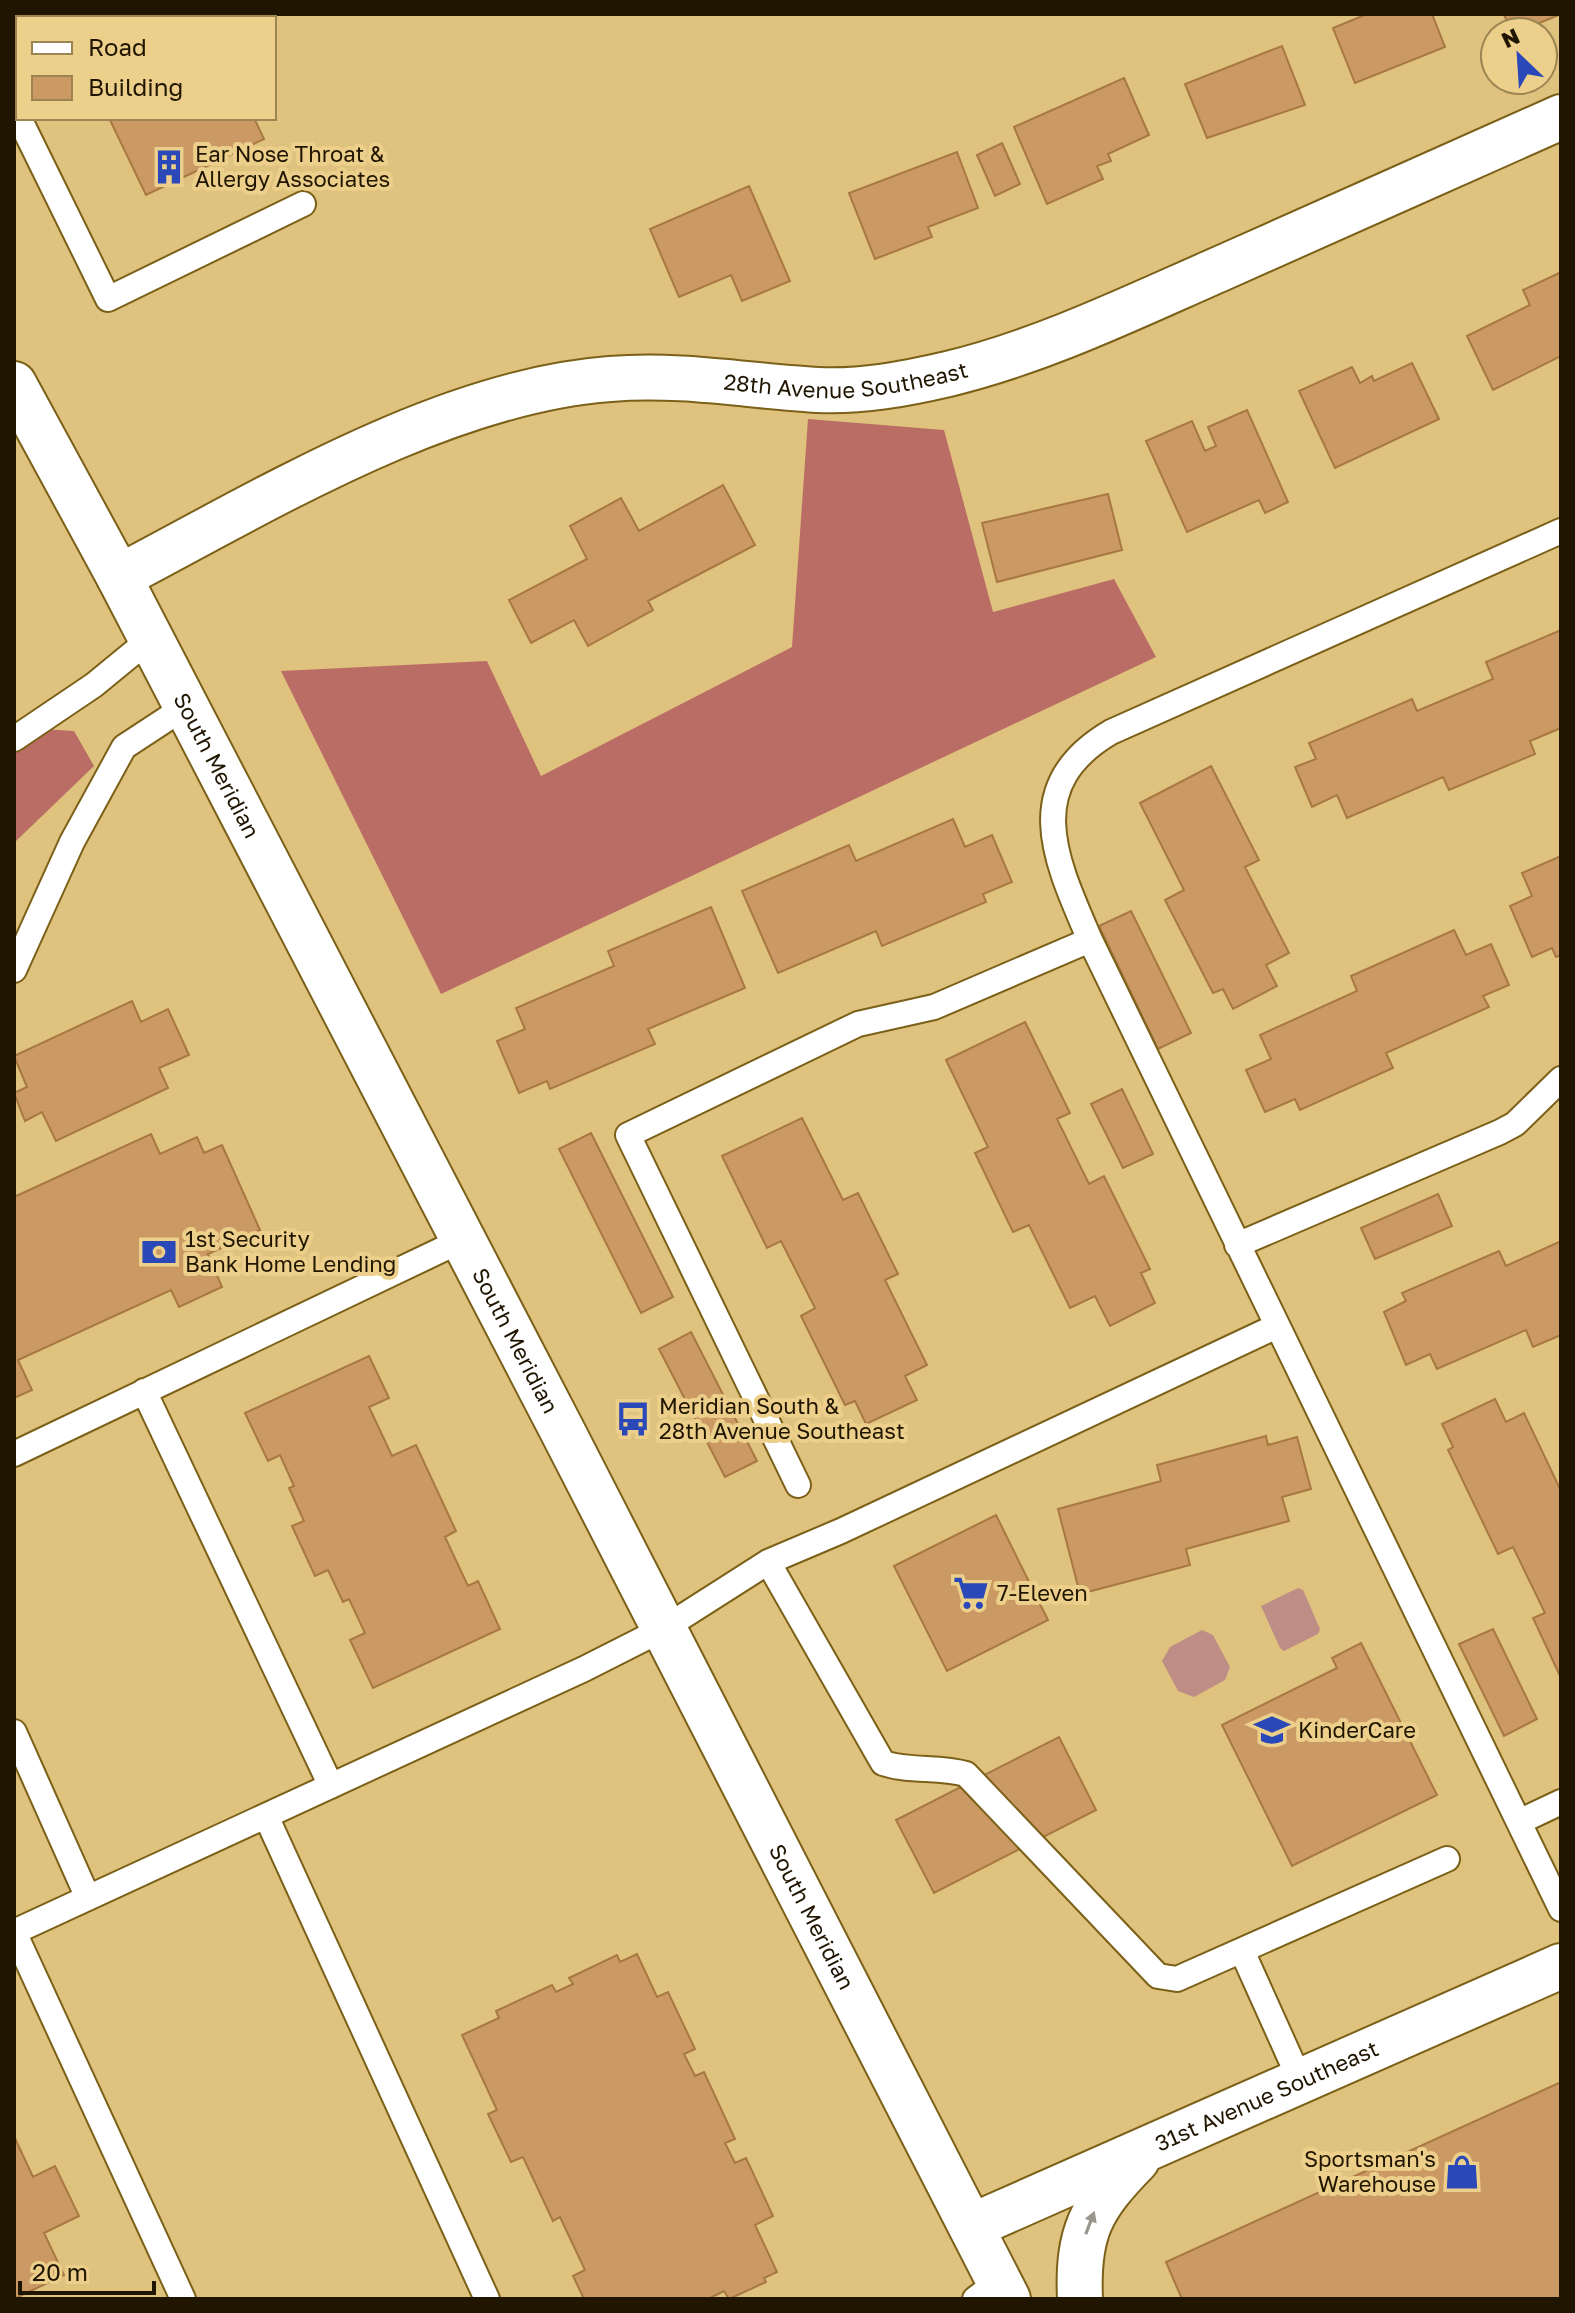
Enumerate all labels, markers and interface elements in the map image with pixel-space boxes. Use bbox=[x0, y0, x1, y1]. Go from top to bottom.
legend bbox=[16, 16, 276, 120]
north arrow bbox=[1479, 16, 1559, 96]
text: N bbox=[1497, 22, 1524, 53]
text: Road bbox=[88, 32, 147, 61]
text: Building bbox=[88, 72, 183, 101]
place label: Ear Nose Throat & Allergy Associates bbox=[195, 140, 390, 192]
building icon: Ear Nose Throat & Allergy Associates bbox=[150, 148, 188, 186]
street label: 28th Avenue Southeast bbox=[722, 356, 971, 403]
street label: South Meridian bbox=[168, 688, 266, 842]
place label: 1st Security Bank Home Lending bbox=[185, 1225, 396, 1277]
bank icon: 1st Security Bank Home Lending bbox=[140, 1233, 178, 1271]
street label: South Meridian bbox=[467, 1263, 565, 1418]
place label: Meridian South & 28th Avenue Southeast bbox=[659, 1392, 905, 1444]
bus stop icon: Meridian South & 28th Avenue Southeast bbox=[614, 1400, 652, 1438]
supermarket icon: 7-Eleven bbox=[952, 1574, 990, 1612]
place label: 7-Eleven bbox=[997, 1579, 1088, 1606]
school or university icon: KinderCare bbox=[1253, 1711, 1291, 1749]
place label: KinderCare bbox=[1298, 1716, 1416, 1743]
street label: South Meridian bbox=[764, 1839, 861, 1994]
street label: 31st Avenue Southeast bbox=[1151, 2034, 1382, 2157]
place label: Sportsman's Warehouse bbox=[1304, 2145, 1436, 2197]
shop icon: Sportsman's Warehouse bbox=[1443, 2153, 1481, 2191]
one-way arrow bbox=[1084, 2211, 1097, 2235]
scale bar bbox=[20, 2245, 154, 2295]
text: 20 m bbox=[32, 2257, 88, 2286]

